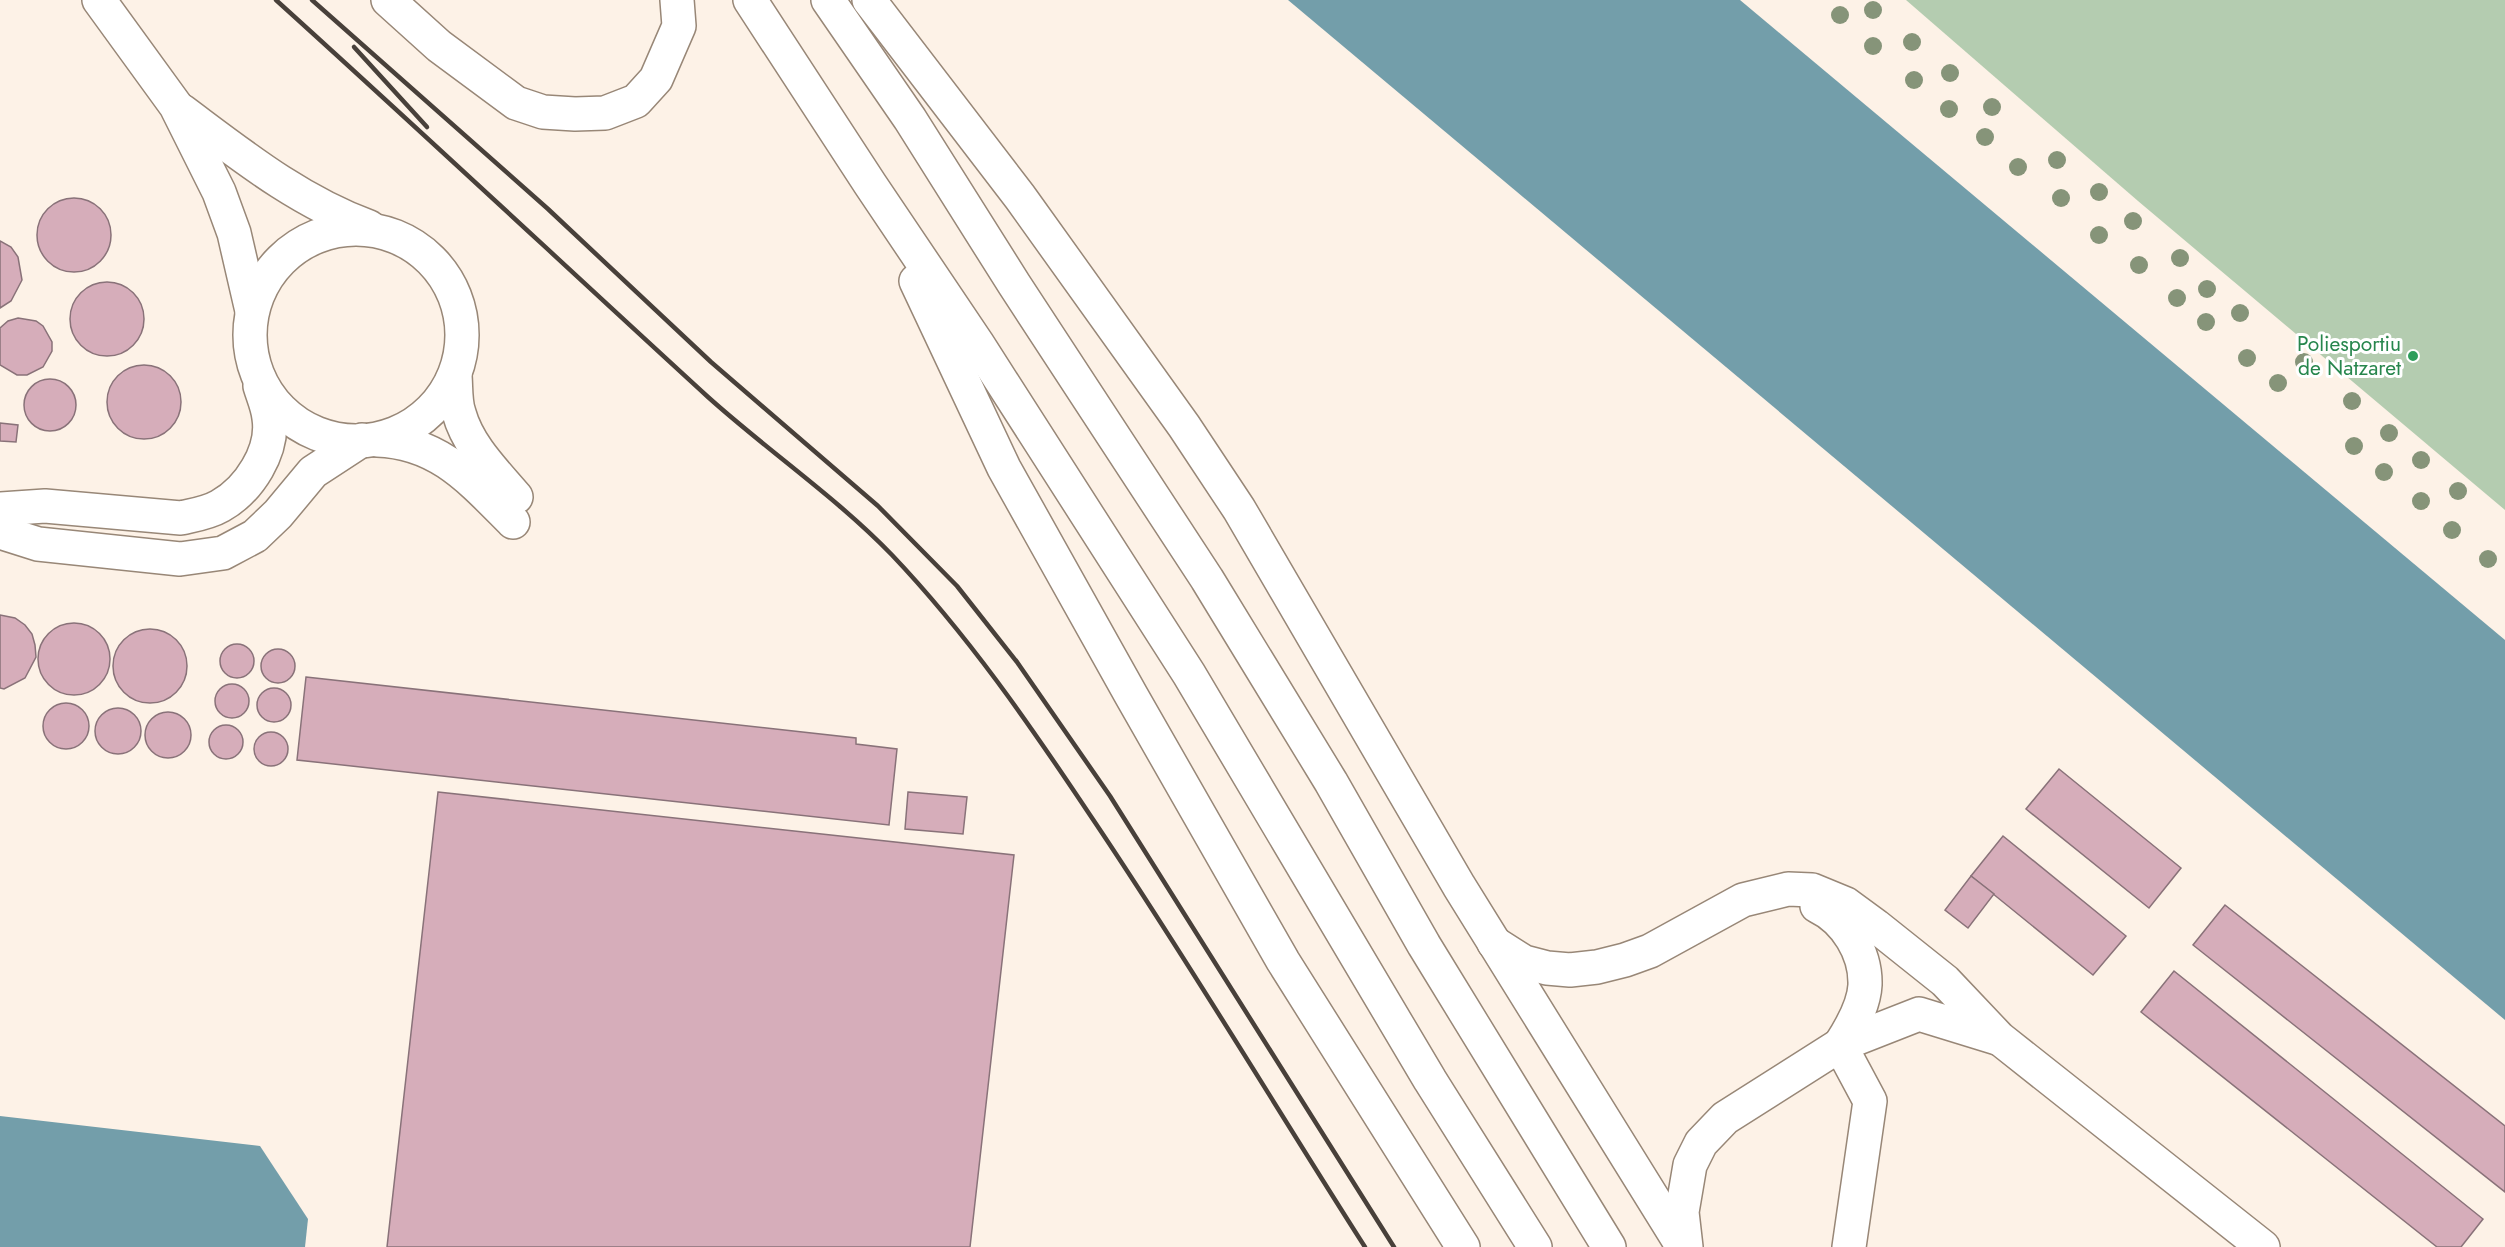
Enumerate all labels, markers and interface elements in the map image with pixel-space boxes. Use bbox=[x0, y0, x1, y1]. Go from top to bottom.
place label: Poliesportiu de Natzaret bbox=[2297, 329, 2401, 383]
marker: Poliesportiu de Natzaret bbox=[2406, 349, 2420, 363]

